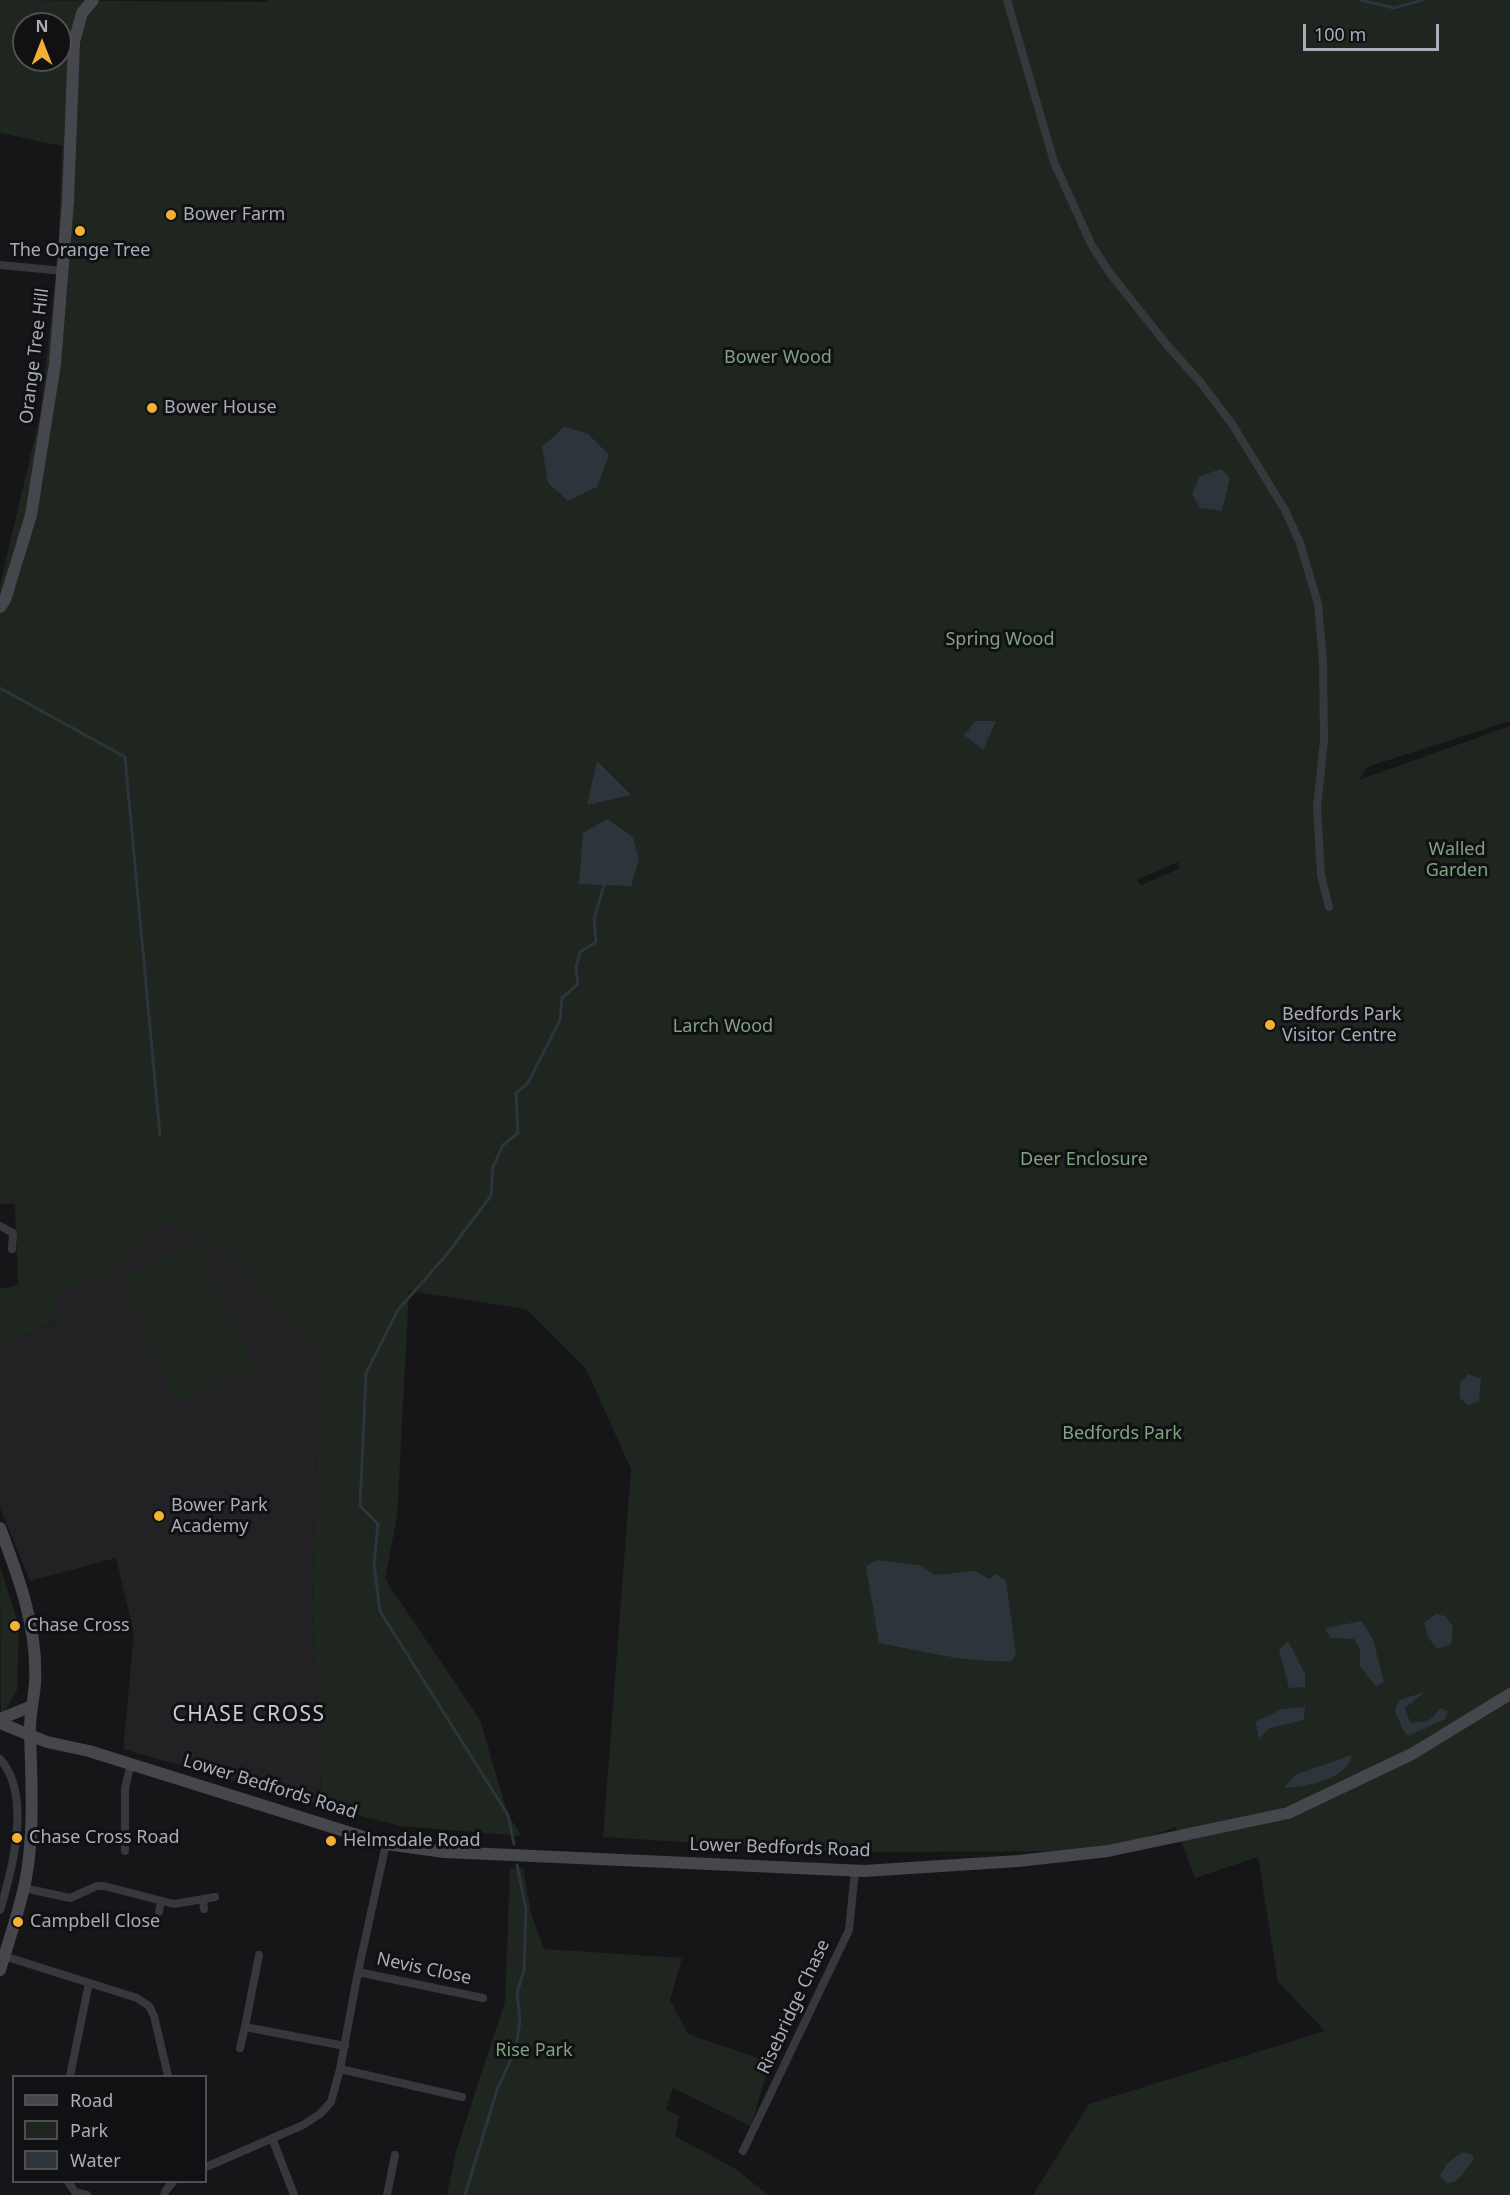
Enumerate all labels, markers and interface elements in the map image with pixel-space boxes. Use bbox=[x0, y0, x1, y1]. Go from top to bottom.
north arrow bbox=[12, 12, 72, 72]
scale bar bbox=[1306, 12, 1442, 50]
text: N bbox=[35, 15, 49, 37]
text: 100 m bbox=[1314, 22, 1366, 46]
place label: Bower Farm bbox=[183, 204, 285, 226]
marker: Bower Farm bbox=[164, 208, 178, 222]
marker: The Orange Tree bbox=[73, 224, 87, 238]
place label: The Orange Tree bbox=[10, 240, 150, 262]
street label: Orange Tree Hill bbox=[16, 287, 54, 425]
park label: Bower Wood bbox=[724, 347, 832, 369]
place label: Bower House bbox=[164, 397, 277, 419]
marker: Bower House bbox=[145, 401, 159, 415]
park label: Spring Wood bbox=[945, 629, 1055, 651]
park label: Walled Garden bbox=[1426, 839, 1488, 882]
place label: Bedfords Park Visitor Centre bbox=[1282, 1004, 1401, 1046]
park label: Larch Wood bbox=[673, 1016, 773, 1038]
marker: Bedfords Park Visitor Centre bbox=[1263, 1018, 1277, 1032]
park label: Deer Enclosure bbox=[1020, 1149, 1148, 1171]
park label: Bedfords Park bbox=[1062, 1423, 1182, 1445]
place label: Bower Park Academy bbox=[171, 1495, 268, 1538]
marker: Bower Park Academy bbox=[152, 1509, 166, 1523]
place label: Chase Cross bbox=[27, 1615, 130, 1637]
marker: Chase Cross bbox=[8, 1619, 22, 1633]
district label: CHASE CROSS bbox=[172, 1702, 326, 1728]
street label: Lower Bedfords Road bbox=[180, 1750, 360, 1824]
place label: Chase Cross Road bbox=[29, 1827, 180, 1849]
place label: Helmsdale Road bbox=[343, 1830, 480, 1852]
marker: Chase Cross Road bbox=[10, 1831, 24, 1845]
marker: Helmsdale Road bbox=[324, 1834, 338, 1848]
street label: Lower Bedfords Road bbox=[689, 1834, 871, 1862]
place label: Campbell Close bbox=[30, 1911, 160, 1933]
marker: Campbell Close bbox=[11, 1915, 25, 1929]
street label: Risebridge Chase bbox=[753, 1936, 835, 2078]
street label: Nevis Close bbox=[375, 1948, 473, 1990]
park label: Rise Park bbox=[495, 2040, 573, 2062]
legend bbox=[12, 2075, 207, 2183]
text: Road bbox=[70, 2088, 113, 2112]
text: Park bbox=[70, 2118, 108, 2142]
text: Water bbox=[70, 2148, 121, 2172]

